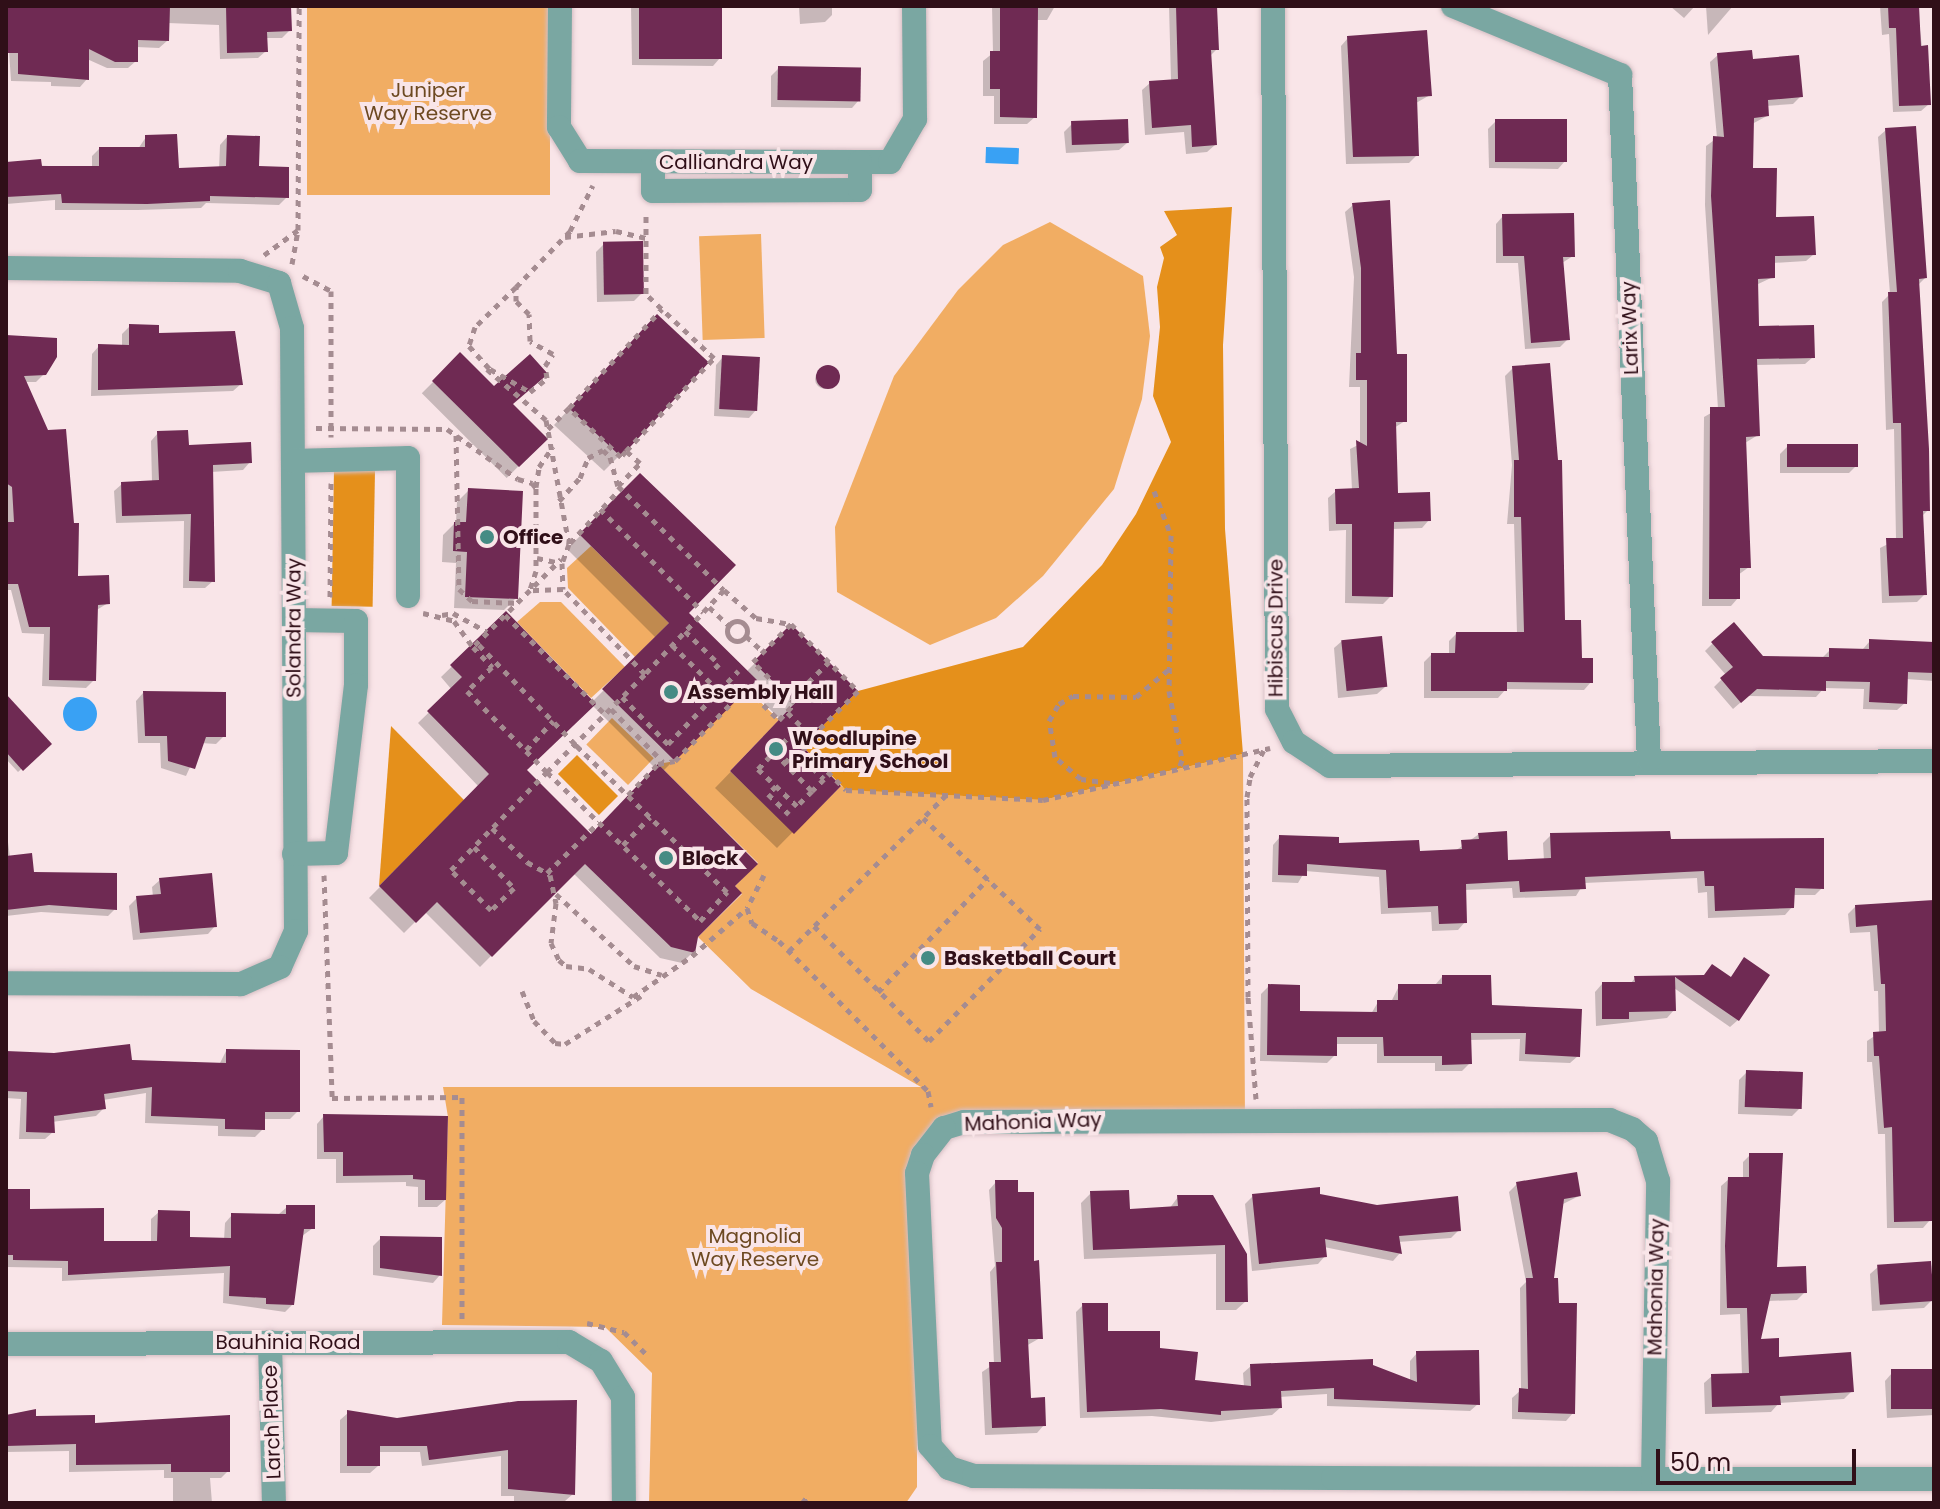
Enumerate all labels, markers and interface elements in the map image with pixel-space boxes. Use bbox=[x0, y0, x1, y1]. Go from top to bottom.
park label: Juniper Way Reserve bbox=[364, 78, 492, 125]
street label: Calliandra Way bbox=[659, 150, 813, 174]
street label: Larix Way bbox=[1616, 281, 1644, 375]
place label: Office bbox=[503, 525, 563, 549]
marker: Office bbox=[478, 528, 496, 546]
street label: Solandra Way bbox=[282, 558, 306, 698]
street label: Hibiscus Drive bbox=[1264, 559, 1288, 697]
place label: Assembly Hall bbox=[687, 680, 834, 704]
marker: Assembly Hall bbox=[662, 683, 680, 701]
place label: Woodlupine Primary School bbox=[792, 726, 948, 773]
marker: Woodlupine Primary School bbox=[767, 740, 785, 758]
place label: Block bbox=[682, 846, 738, 870]
marker: Block bbox=[657, 849, 675, 867]
place label: Basketball Court bbox=[944, 946, 1116, 970]
marker: Basketball Court bbox=[919, 949, 937, 967]
street label: Mahonia Way bbox=[964, 1108, 1102, 1136]
street label: Mahonia Way bbox=[1643, 1218, 1669, 1356]
park label: Magnolia Way Reserve bbox=[691, 1225, 819, 1272]
street label: Bauhinia Road bbox=[216, 1330, 360, 1354]
street label: Larch Place bbox=[258, 1364, 286, 1480]
scale bar bbox=[1660, 1433, 1860, 1483]
text: 50 m bbox=[1670, 1446, 1731, 1479]

